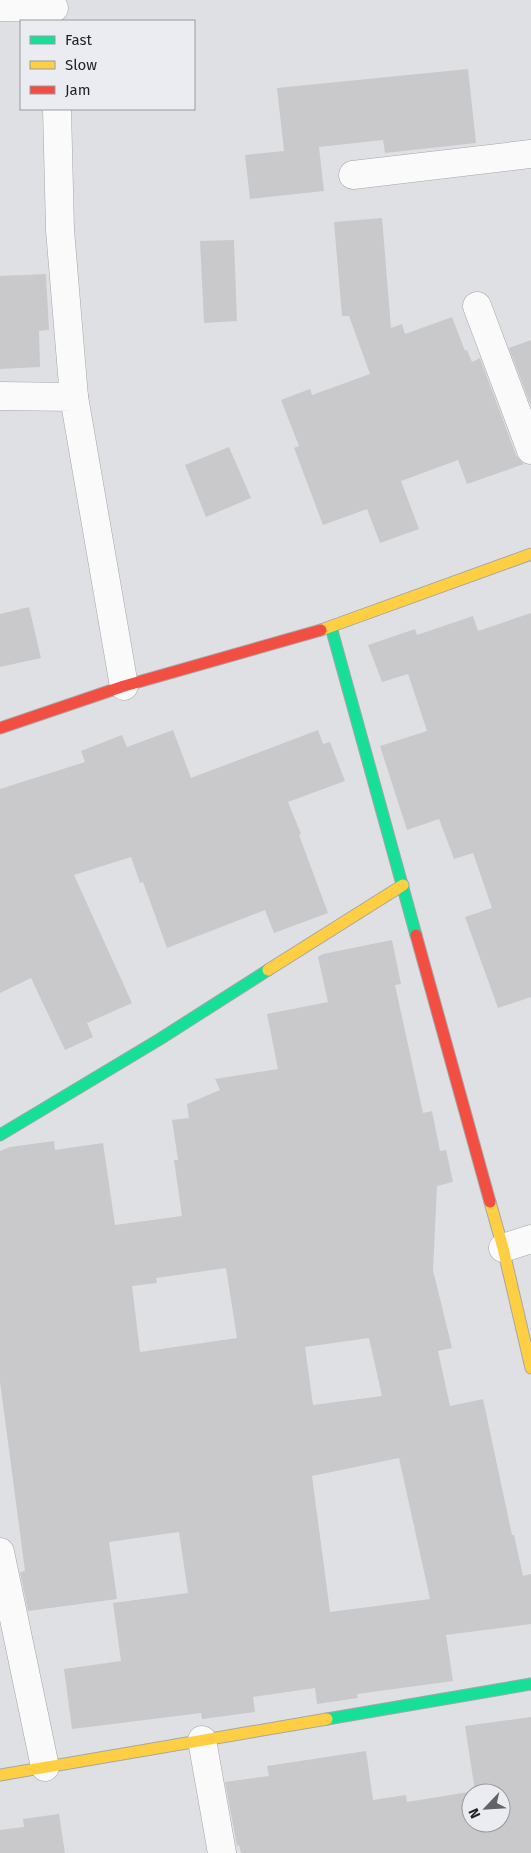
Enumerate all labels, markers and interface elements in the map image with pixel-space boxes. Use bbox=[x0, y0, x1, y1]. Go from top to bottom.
legend bbox=[20, 20, 195, 110]
text: Fast bbox=[65, 31, 92, 49]
text: Slow bbox=[65, 56, 97, 74]
text: Jam bbox=[65, 81, 91, 99]
north arrow bbox=[461, 1783, 511, 1833]
text: N bbox=[465, 1805, 484, 1821]

